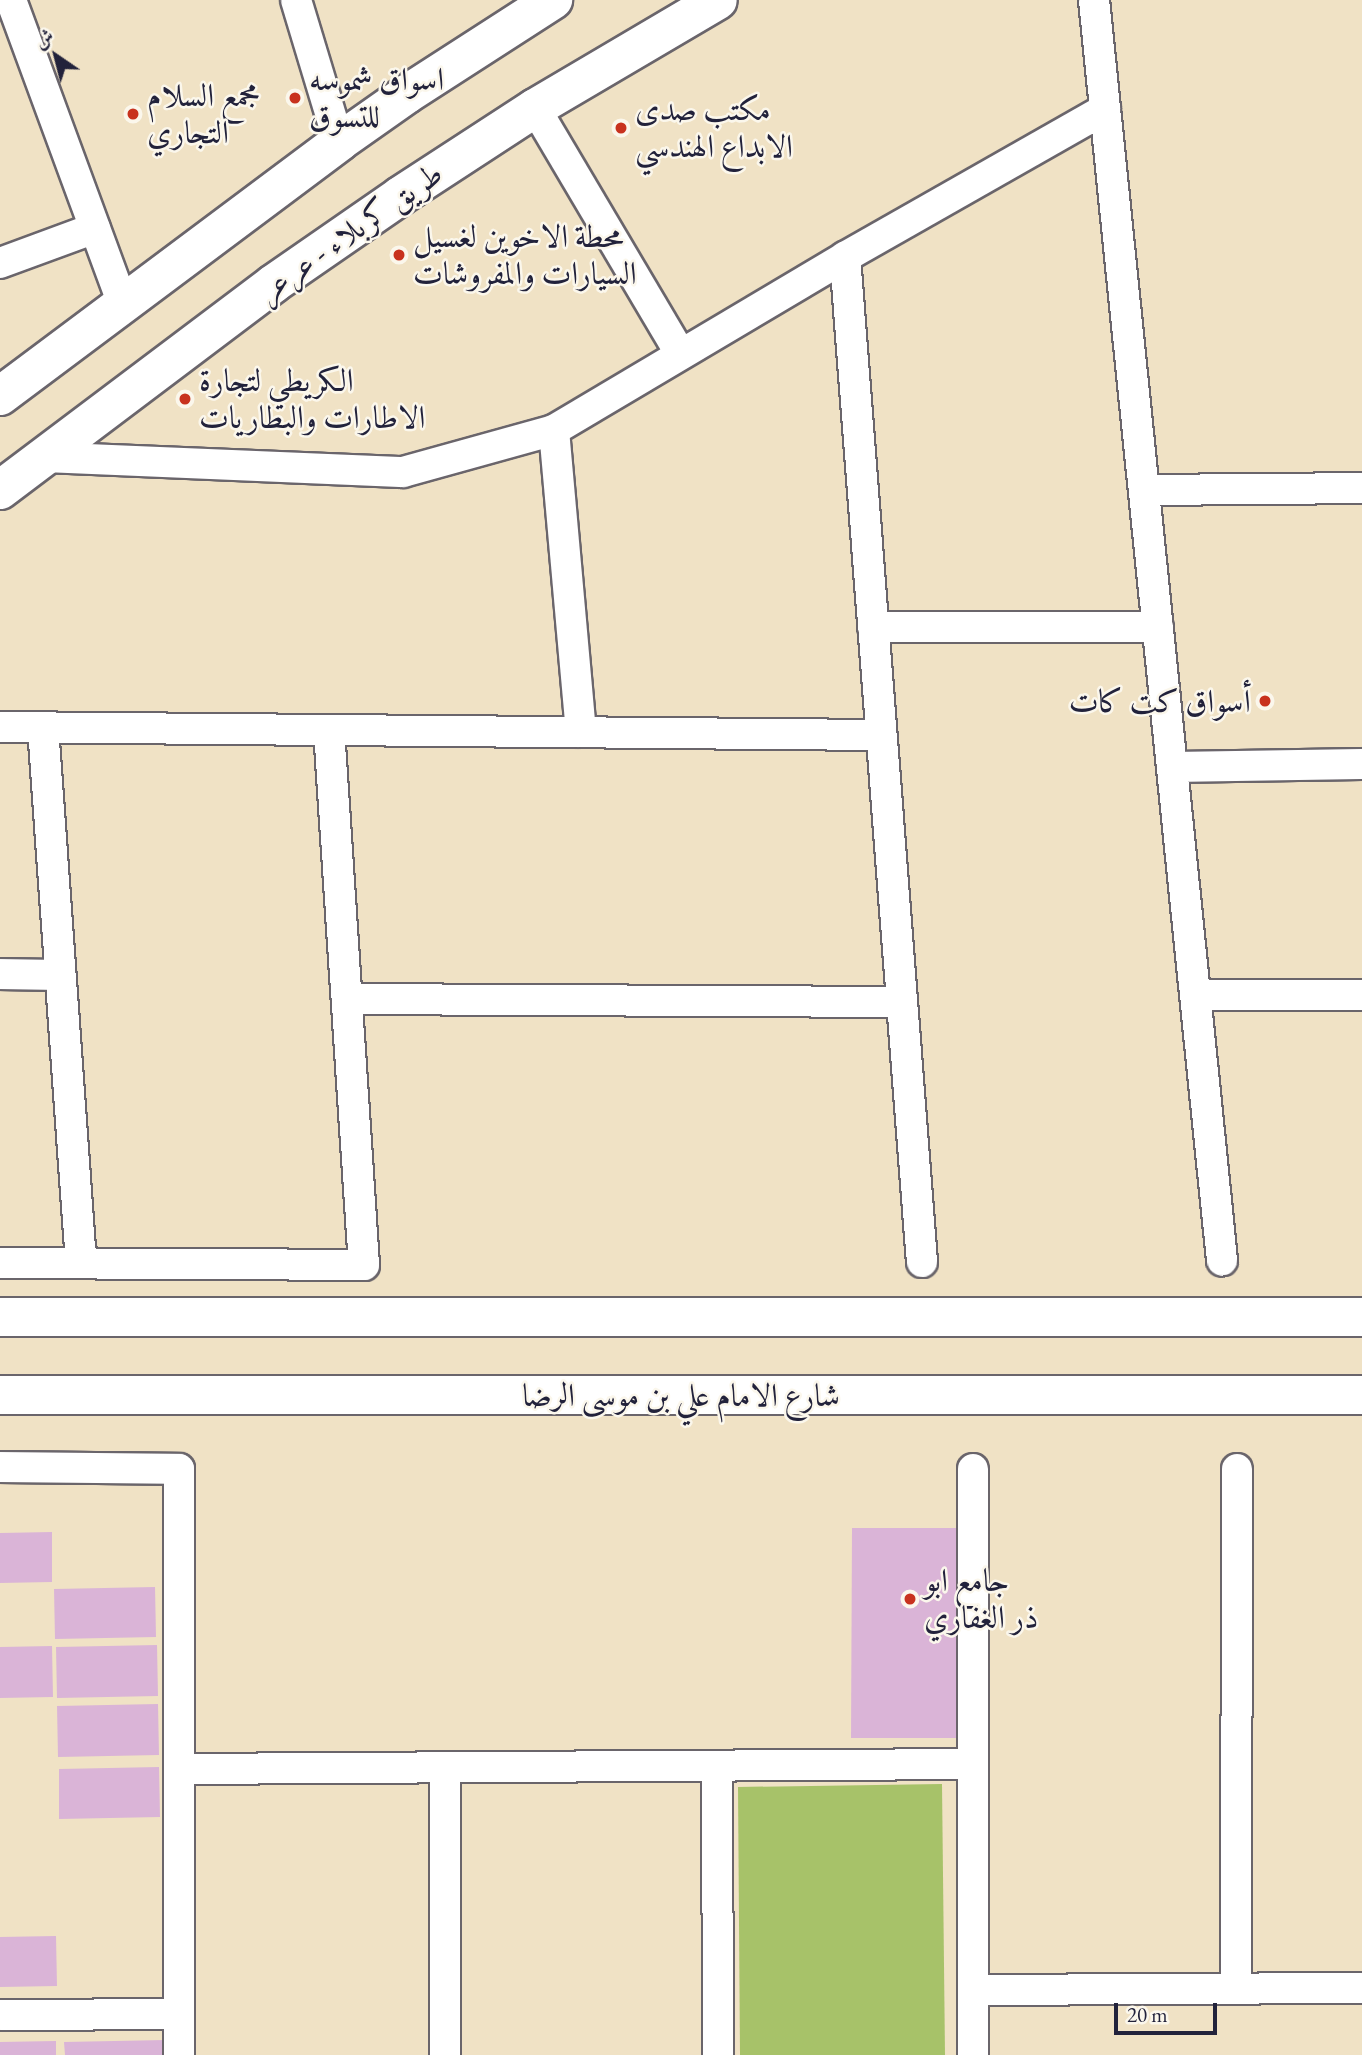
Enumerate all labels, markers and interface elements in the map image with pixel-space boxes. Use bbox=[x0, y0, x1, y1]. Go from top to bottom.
north arrow bbox=[21, 21, 91, 91]
text: ش bbox=[29, 23, 59, 54]
place label: اسواق شموسه للتسوق bbox=[309, 61, 444, 136]
place label: مجمع السلام التجاري bbox=[147, 77, 260, 152]
marker: اسواق شموسه للتسوق bbox=[287, 90, 303, 106]
place label: مكتب صدى الابداع الهندسي bbox=[635, 91, 793, 166]
marker: مجمع السلام التجاري bbox=[125, 106, 141, 122]
marker: مكتب صدى الابداع الهندسي bbox=[613, 120, 629, 136]
street label: طريق كربلاء - عرعر bbox=[250, 154, 450, 310]
place label: محطة الاخوين لغسيل السيارات والمفروشات bbox=[413, 218, 637, 293]
marker: محطة الاخوين لغسيل السيارات والمفروشات bbox=[391, 247, 407, 263]
place label: الكريطي لتجارة الاطارات والبطاريات bbox=[199, 362, 426, 437]
marker: الكريطي لتجارة الاطارات والبطاريات bbox=[177, 391, 193, 407]
place label: أسواق كت كات bbox=[1069, 682, 1251, 720]
marker: أسواق كت كات bbox=[1257, 693, 1273, 709]
street label: شارع الامام علي بن موسى الرضا bbox=[522, 1376, 840, 1414]
place label: جامع ابو ذر الغفاري bbox=[924, 1562, 1038, 1637]
marker: جامع ابو ذر الغفاري bbox=[902, 1591, 918, 1607]
scale bar bbox=[1117, 1988, 1220, 2032]
text: 20 m bbox=[1127, 2001, 1168, 2028]

